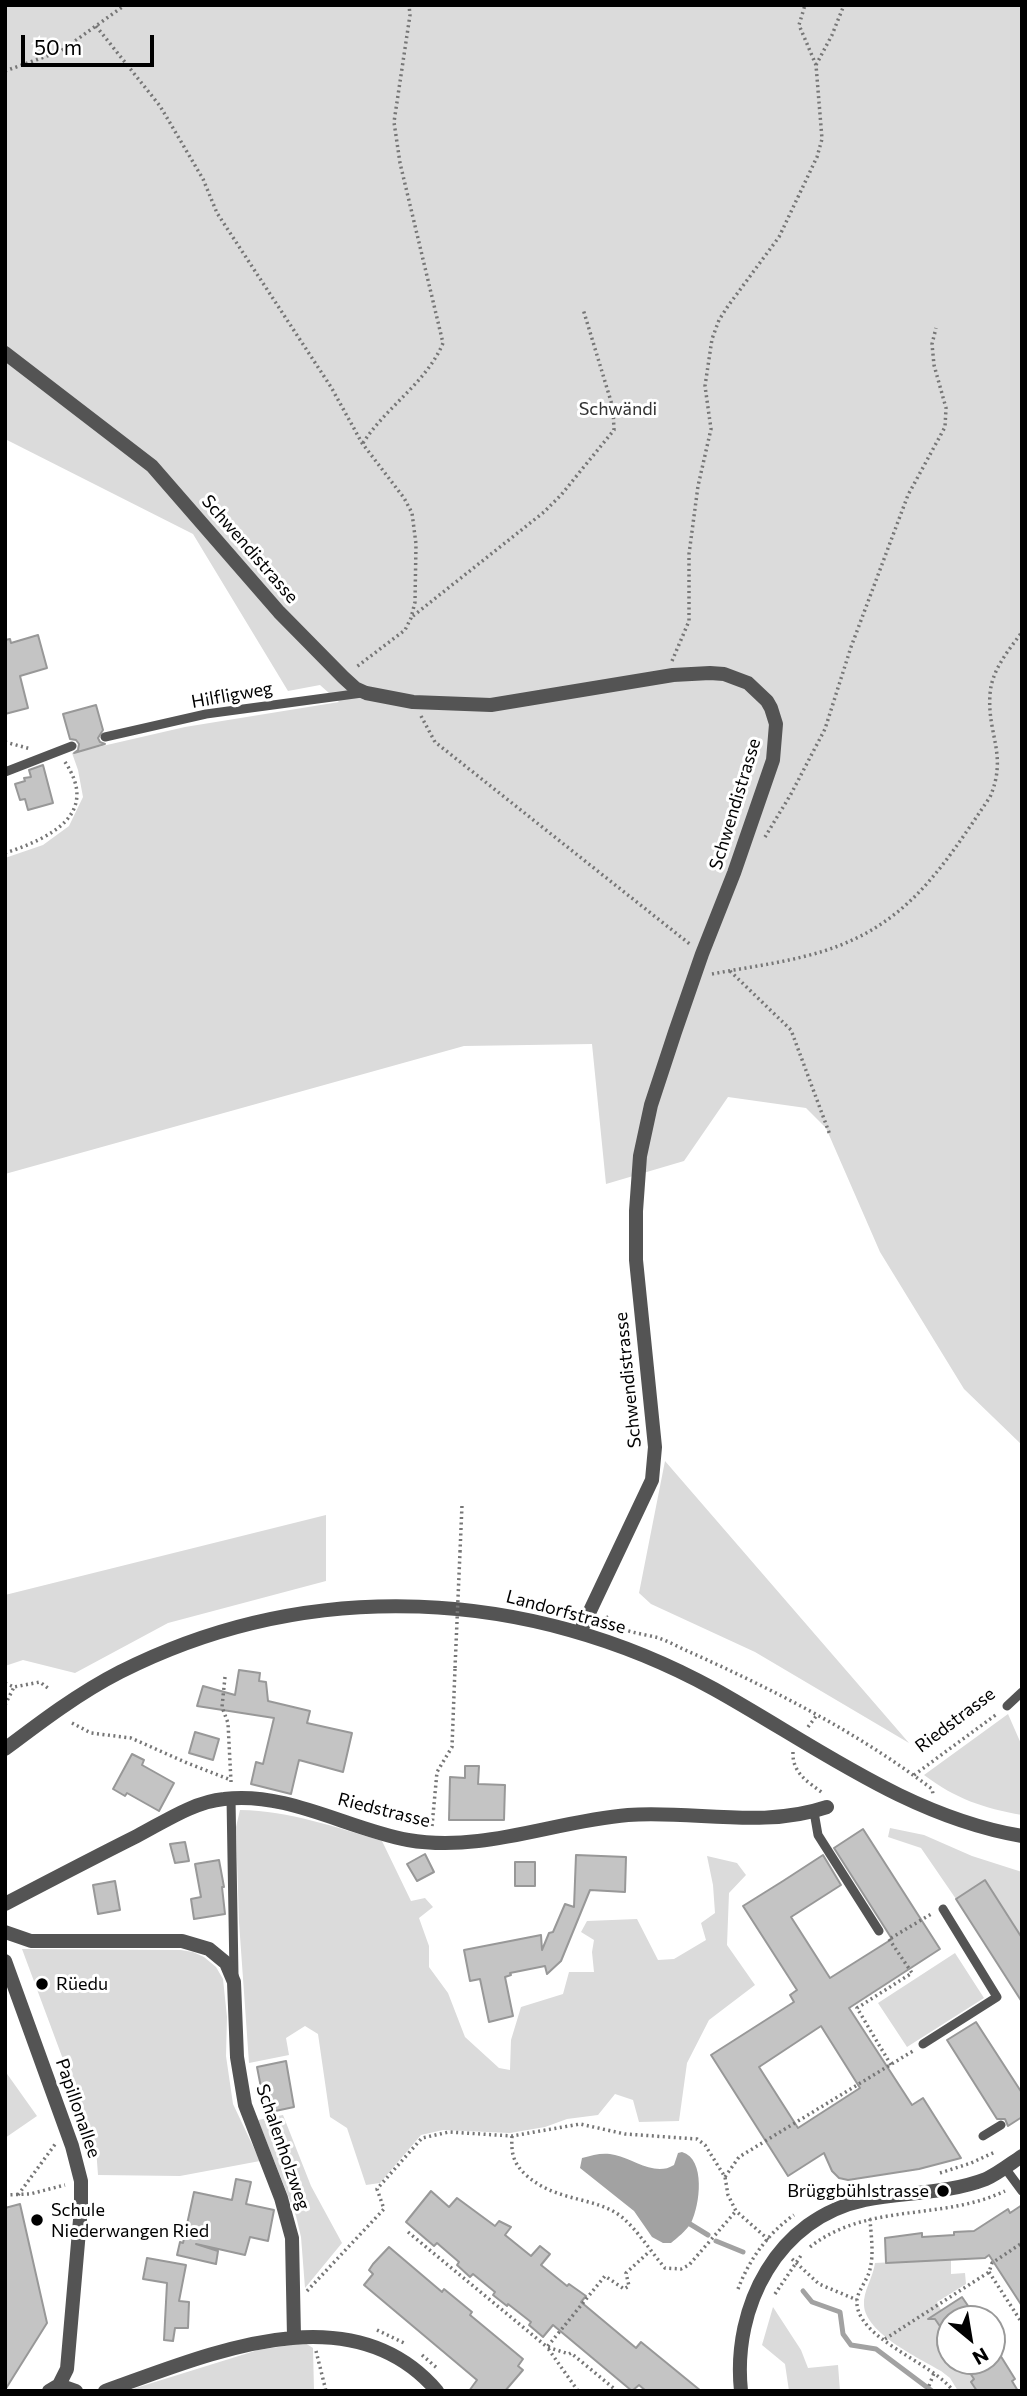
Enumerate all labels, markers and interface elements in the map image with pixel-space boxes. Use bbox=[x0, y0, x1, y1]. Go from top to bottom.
scale bar bbox=[24, 21, 158, 65]
text: 50 m bbox=[34, 34, 82, 59]
park label: Schwändi bbox=[579, 398, 657, 420]
street label: Schwendistrasse bbox=[197, 490, 303, 608]
street label: Hilfligweg bbox=[190, 677, 274, 713]
street label: Schwendistrasse bbox=[705, 736, 765, 872]
street label: Schwendistrasse bbox=[610, 1311, 646, 1449]
street label: Landorfstrasse bbox=[504, 1586, 628, 1638]
street label: Riedstrasse bbox=[911, 1683, 999, 1757]
street label: Riedstrasse bbox=[336, 1788, 432, 1832]
place label: Rüedu bbox=[56, 1973, 108, 1995]
marker: Rüedu bbox=[34, 1976, 50, 1992]
street label: Papillonallee bbox=[51, 2055, 105, 2161]
street label: Schalenholzweg bbox=[251, 2081, 315, 2213]
place label: Brüggbühlstrasse bbox=[787, 2180, 929, 2202]
marker: Brüggbühlstrasse bbox=[935, 2183, 951, 2199]
place label: Schule Niederwangen Ried bbox=[51, 2199, 209, 2242]
marker: Schule Niederwangen Ried bbox=[29, 2212, 45, 2228]
north arrow bbox=[936, 2305, 1006, 2375]
text: N bbox=[969, 2343, 993, 2370]

